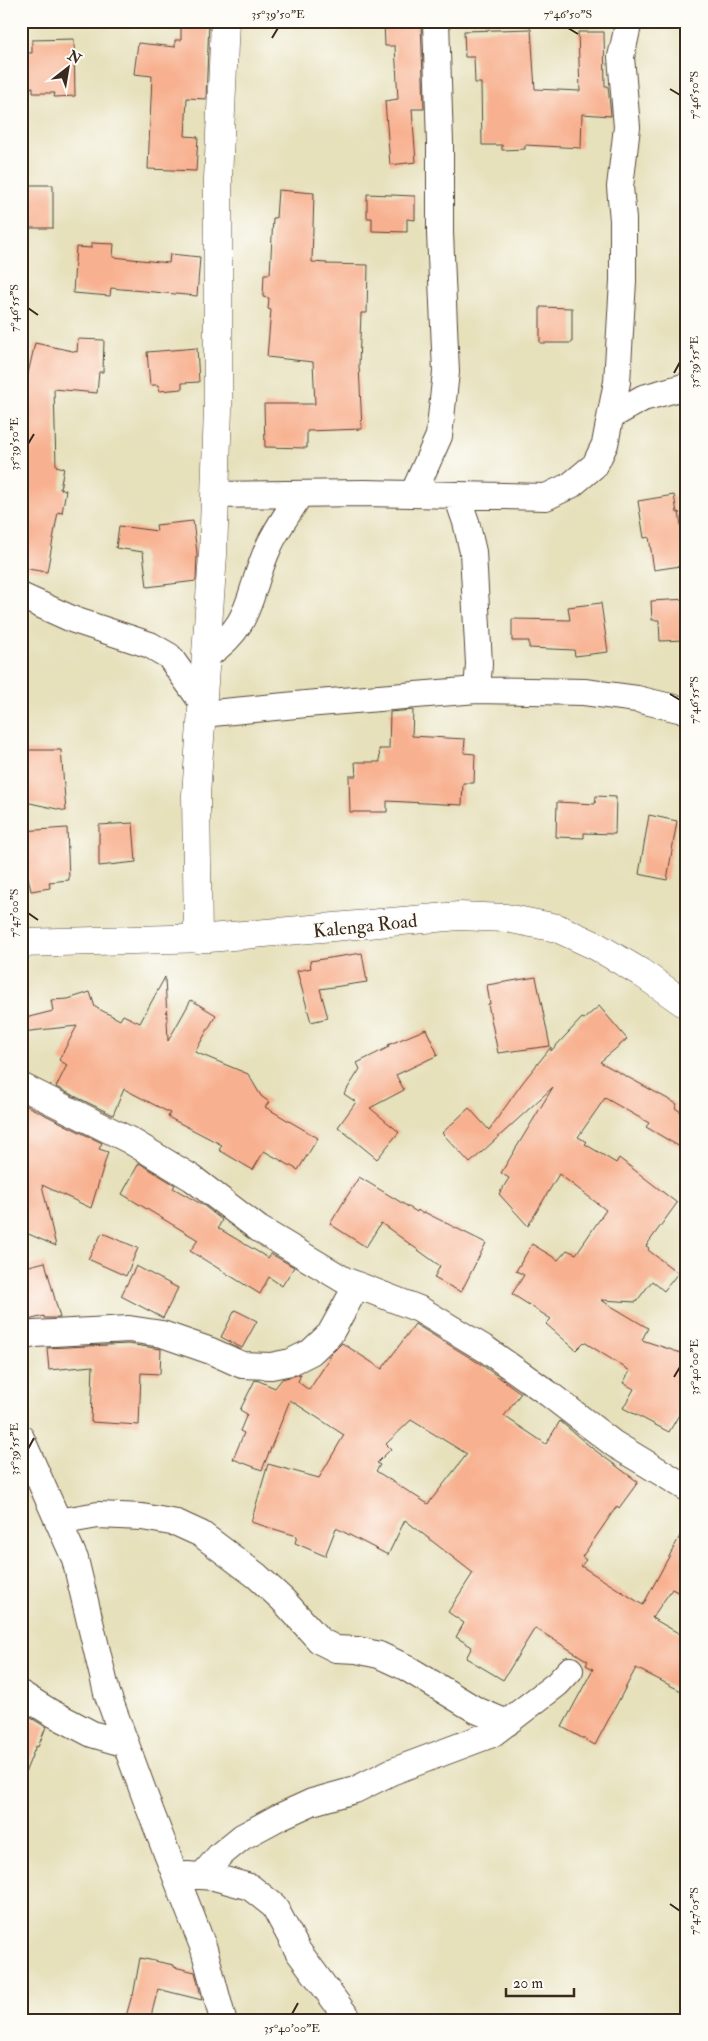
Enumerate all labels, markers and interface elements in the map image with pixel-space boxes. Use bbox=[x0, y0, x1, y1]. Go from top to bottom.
text: 35°39'50"E bbox=[251, 7, 305, 22]
text: 7°46'50"S bbox=[544, 7, 592, 22]
north arrow bbox=[42, 42, 92, 92]
text: N bbox=[64, 46, 85, 68]
text: 7°46'50"S bbox=[687, 71, 702, 119]
text: 7°46'55"S bbox=[7, 284, 22, 332]
text: 35°39'55"E bbox=[687, 335, 702, 388]
text: 35°39'50"E bbox=[7, 417, 22, 471]
text: 7°46'55"S bbox=[687, 676, 702, 724]
text: 7°47'00"S bbox=[7, 889, 22, 937]
street label: Kalenga Road bbox=[312, 909, 419, 943]
text: 35°40'00"E bbox=[687, 1339, 702, 1395]
text: 35°39'55"E bbox=[7, 1422, 22, 1475]
text: 7°47'05"S bbox=[687, 1887, 702, 1935]
scale bar bbox=[506, 1966, 573, 1998]
text: 20 m bbox=[513, 1974, 543, 1993]
text: 35°40'00"E bbox=[264, 2021, 320, 2036]

